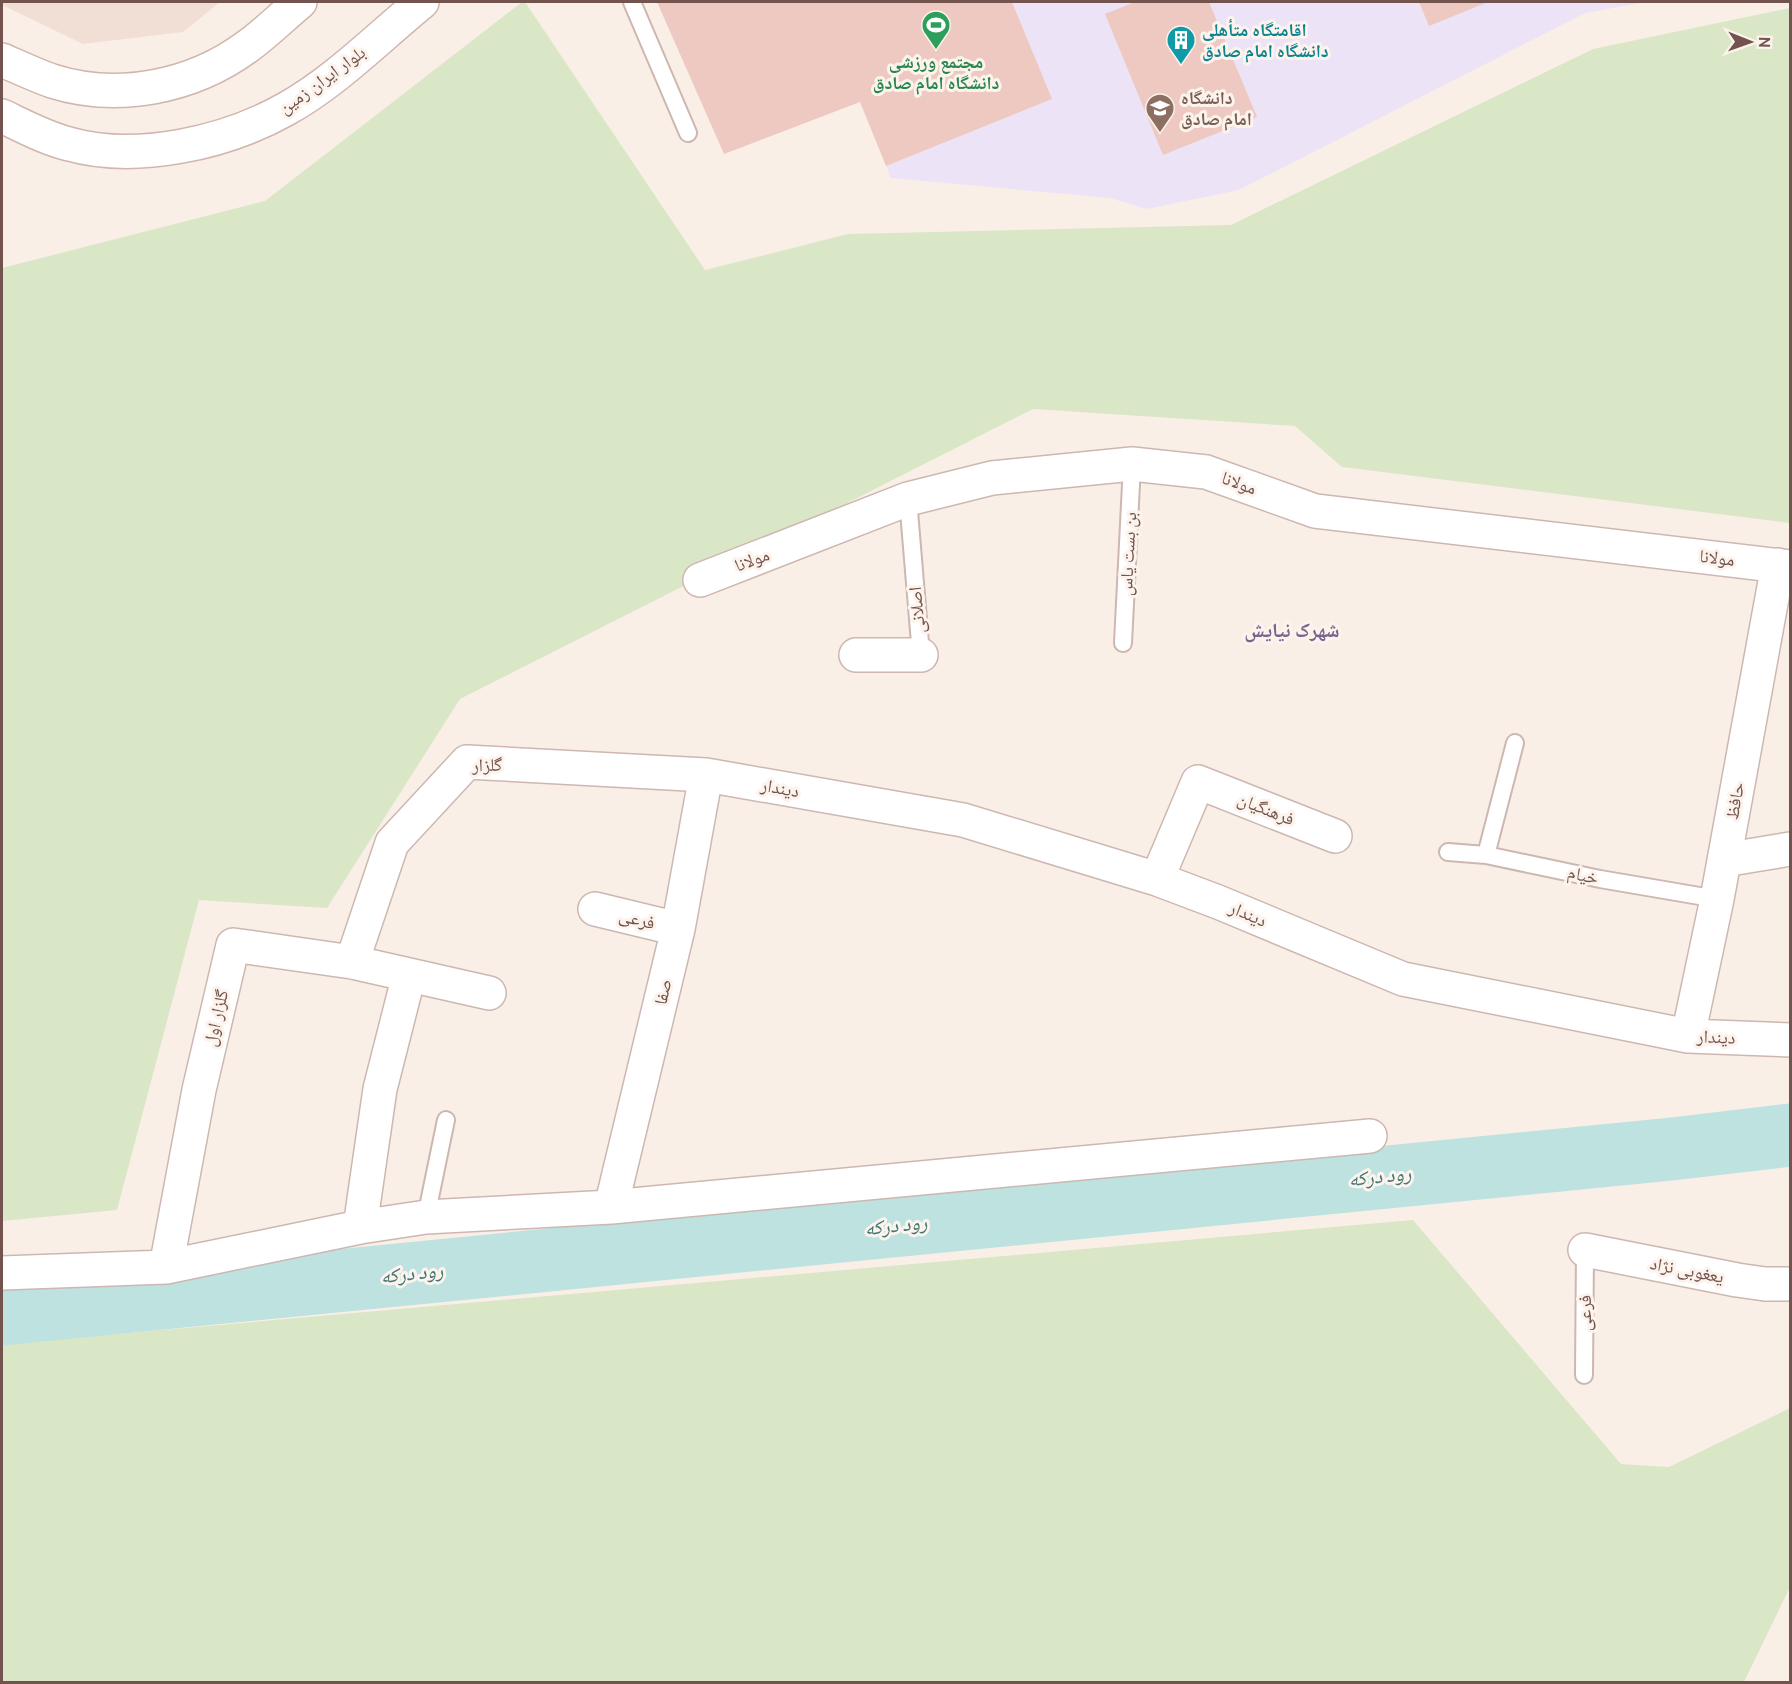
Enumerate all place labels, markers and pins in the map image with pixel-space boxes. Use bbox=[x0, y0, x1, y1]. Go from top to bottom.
sports icon: مجتمع ورزشی دانشگاه امام صادق bbox=[920, 9, 952, 51]
place label: اقامتگاه متأهلی دانشگاه امام صادق bbox=[1202, 19, 1329, 63]
building icon: اقامتگاه متأهلی دانشگاه امام صادق bbox=[1165, 24, 1197, 66]
place label: مجتمع ورزشی دانشگاه امام صادق bbox=[873, 51, 1000, 95]
place label: دانشگاه امام صادق bbox=[1181, 87, 1252, 131]
school or university icon: دانشگاه امام صادق bbox=[1144, 92, 1176, 134]

